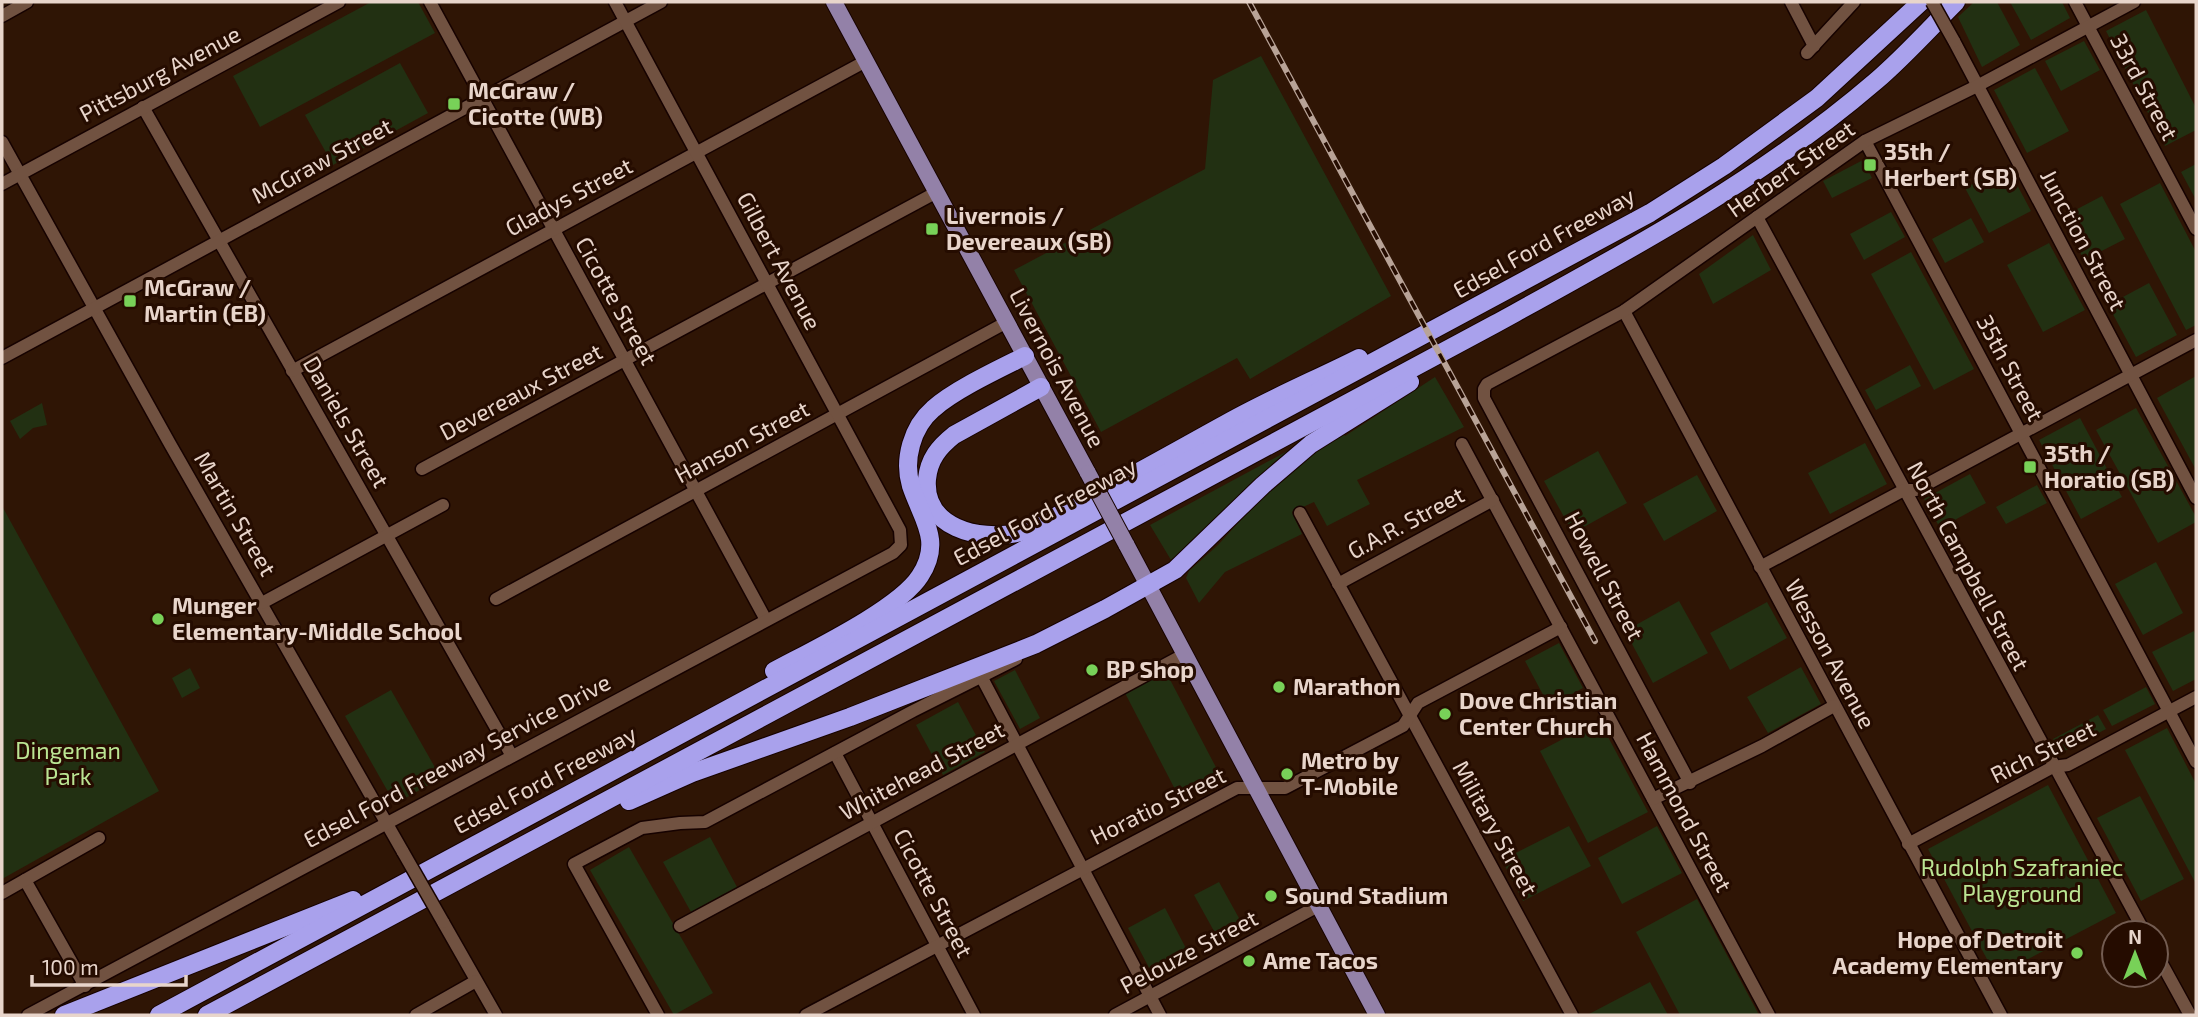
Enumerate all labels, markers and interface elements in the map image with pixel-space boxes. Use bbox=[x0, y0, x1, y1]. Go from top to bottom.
street label: Pittsburg Avenue bbox=[74, 19, 245, 127]
street label: 33rd Street bbox=[2105, 28, 2185, 145]
place label: McGraw / Cicotte (WB) bbox=[468, 76, 603, 130]
marker: McGraw / Cicotte (WB) bbox=[446, 96, 462, 112]
street label: McGraw Street bbox=[246, 111, 397, 209]
street label: Herbert Street bbox=[1721, 114, 1860, 223]
place label: 35th / Herbert (SB) bbox=[1884, 137, 2017, 191]
street label: Gladys Street bbox=[500, 151, 637, 241]
marker: 35th / Herbert (SB) bbox=[1862, 157, 1878, 173]
street label: Junction Street bbox=[2035, 164, 2133, 315]
street label: Edsel Ford Freeway bbox=[1448, 181, 1639, 304]
street label: Gilbert Avenue bbox=[732, 187, 828, 334]
place label: Livernois / Devereaux (SB) bbox=[946, 201, 1111, 255]
marker: Livernois / Devereaux (SB) bbox=[924, 221, 940, 237]
street label: Cicotte Street bbox=[570, 232, 664, 370]
place label: McGraw / Martin (EB) bbox=[144, 273, 266, 327]
street label: Livernois Avenue bbox=[1004, 283, 1112, 452]
marker: McGraw / Martin (EB) bbox=[122, 293, 138, 309]
street label: 35th Street bbox=[1971, 310, 2051, 426]
street label: Devereaux Street bbox=[434, 336, 607, 446]
street label: Daniels Street bbox=[298, 351, 396, 492]
street label: Hanson Street bbox=[669, 394, 814, 488]
place label: 35th / Horatio (SB) bbox=[2044, 439, 2174, 493]
street label: Martin Street bbox=[189, 446, 283, 581]
street label: Edsel Ford Freeway bbox=[948, 451, 1141, 571]
street label: North Campbell Street bbox=[1902, 456, 2036, 675]
marker: 35th / Horatio (SB) bbox=[2022, 459, 2038, 475]
street label: G.A.R. Street bbox=[1343, 480, 1469, 564]
street label: Howell Street bbox=[1559, 506, 1651, 645]
street label: Wesson Avenue bbox=[1780, 574, 1882, 733]
place label: Munger Elementary-Middle School bbox=[172, 591, 462, 645]
marker: Munger Elementary-Middle School bbox=[150, 611, 166, 627]
place label: BP Shop bbox=[1106, 655, 1194, 683]
marker: BP Shop bbox=[1084, 662, 1100, 678]
street label: Edsel Ford Freeway Service Drive bbox=[298, 668, 616, 854]
place label: Marathon bbox=[1293, 672, 1401, 700]
marker: Marathon bbox=[1271, 679, 1287, 695]
place label: Dove Christian Center Church bbox=[1459, 686, 1617, 740]
marker: Dove Christian Center Church bbox=[1437, 706, 1453, 722]
street label: Rich Street bbox=[1985, 714, 2100, 789]
street label: Whitehead Street bbox=[834, 715, 1009, 825]
street label: Edsel Ford Freeway bbox=[449, 720, 641, 840]
street label: Hammond Street bbox=[1631, 727, 1739, 896]
park label: Dingeman Park bbox=[15, 736, 121, 790]
place label: Metro by T-Mobile bbox=[1301, 746, 1399, 800]
street label: Military Street bbox=[1447, 755, 1545, 900]
street label: Horatio Street bbox=[1085, 760, 1230, 850]
marker: Metro by T-Mobile bbox=[1279, 766, 1295, 782]
street label: Cicotte Street bbox=[888, 823, 980, 962]
park label: Rudolph Szafraniec Playground bbox=[1921, 853, 2123, 907]
place label: Sound Stadium bbox=[1285, 881, 1448, 909]
marker: Sound Stadium bbox=[1263, 888, 1279, 904]
street label: Pelouze Street bbox=[1115, 903, 1262, 999]
north arrow bbox=[2100, 919, 2170, 989]
place label: Hope of Detroit Academy Elementary bbox=[1832, 925, 2063, 979]
text: N bbox=[2128, 925, 2142, 948]
scale bar bbox=[32, 944, 186, 988]
marker: Hope of Detroit Academy Elementary bbox=[2069, 945, 2085, 961]
place label: Ame Tacos bbox=[1263, 946, 1378, 974]
marker: Ame Tacos bbox=[1241, 953, 1257, 969]
text: 100 m bbox=[42, 954, 99, 979]

